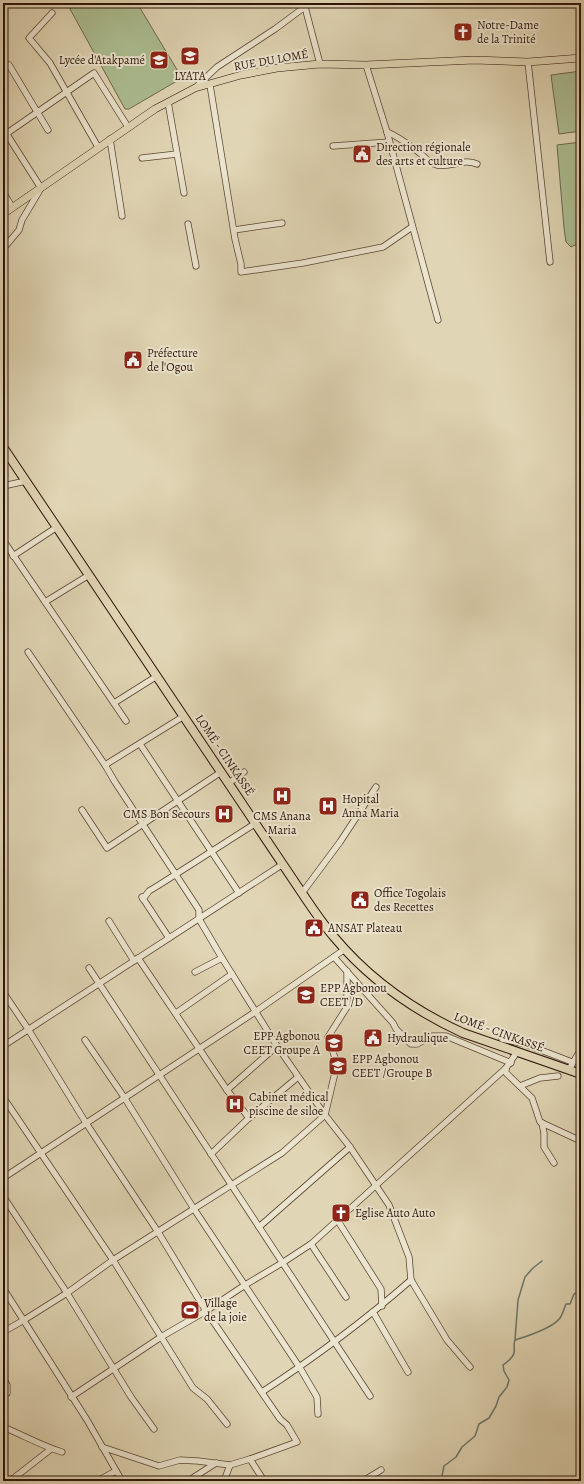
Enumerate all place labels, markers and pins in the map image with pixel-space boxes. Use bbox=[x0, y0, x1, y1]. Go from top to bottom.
place label: Notre-Dame de la Trinité bbox=[477, 17, 539, 47]
church icon: Notre-Dame de la Trinité bbox=[452, 21, 474, 43]
school or university icon: LYATA bbox=[179, 45, 201, 67]
school or university icon: Lycée d'Atakpamé bbox=[148, 49, 170, 71]
place label: Lycée d'Atakpamé bbox=[59, 52, 145, 68]
place label: LYATA bbox=[174, 68, 207, 84]
place label: Direction régionale des arts et culture bbox=[376, 139, 471, 169]
public building icon: Direction régionale des arts et culture bbox=[351, 143, 373, 165]
place label: Préfecture de l'Ogou bbox=[147, 345, 198, 375]
public building icon: Préfecture de l'Ogou bbox=[122, 349, 144, 371]
hospital icon: CMS Anana Maria bbox=[271, 785, 293, 807]
place label: Hopital Anna Maria bbox=[341, 791, 400, 821]
hospital icon: Hopital Anna Maria bbox=[317, 795, 339, 817]
hospital icon: CMS Bon Secours bbox=[213, 803, 235, 825]
place label: CMS Bon Secours bbox=[123, 806, 210, 822]
place label: CMS Anana Maria bbox=[253, 808, 311, 838]
place label: Office Togolais des Recettes bbox=[374, 885, 446, 915]
public building icon: Office Togolais des Recettes bbox=[349, 889, 371, 911]
public building icon: ANSAT Plateau bbox=[303, 917, 325, 939]
place label: ANSAT Plateau bbox=[327, 920, 403, 936]
place label: EPP Agbonou CEET /D bbox=[320, 980, 387, 1010]
school or university icon: EPP Agbonou CEET /D bbox=[295, 984, 317, 1006]
public building icon: Hydraulique bbox=[362, 1027, 384, 1049]
place label: EPP Agbonou CEET Groupe A bbox=[244, 1028, 321, 1058]
place label: Hydraulique bbox=[387, 1030, 448, 1046]
school or university icon: EPP Agbonou CEET Groupe A bbox=[323, 1032, 345, 1054]
place label: EPP Agbonou CEET /Groupe B bbox=[352, 1051, 433, 1081]
school or university icon: EPP Agbonou CEET /Groupe B bbox=[327, 1055, 349, 1077]
place label: Cabinet médical piscine de siloe bbox=[249, 1089, 329, 1119]
hospital icon: Cabinet médical piscine de siloe bbox=[224, 1093, 246, 1115]
church icon: Eglise Auto Auto bbox=[330, 1202, 352, 1224]
place label: Eglise Auto Auto bbox=[355, 1205, 435, 1221]
place label: Village de la joie bbox=[203, 1295, 247, 1325]
sports icon: Village de la joie bbox=[179, 1299, 201, 1321]

